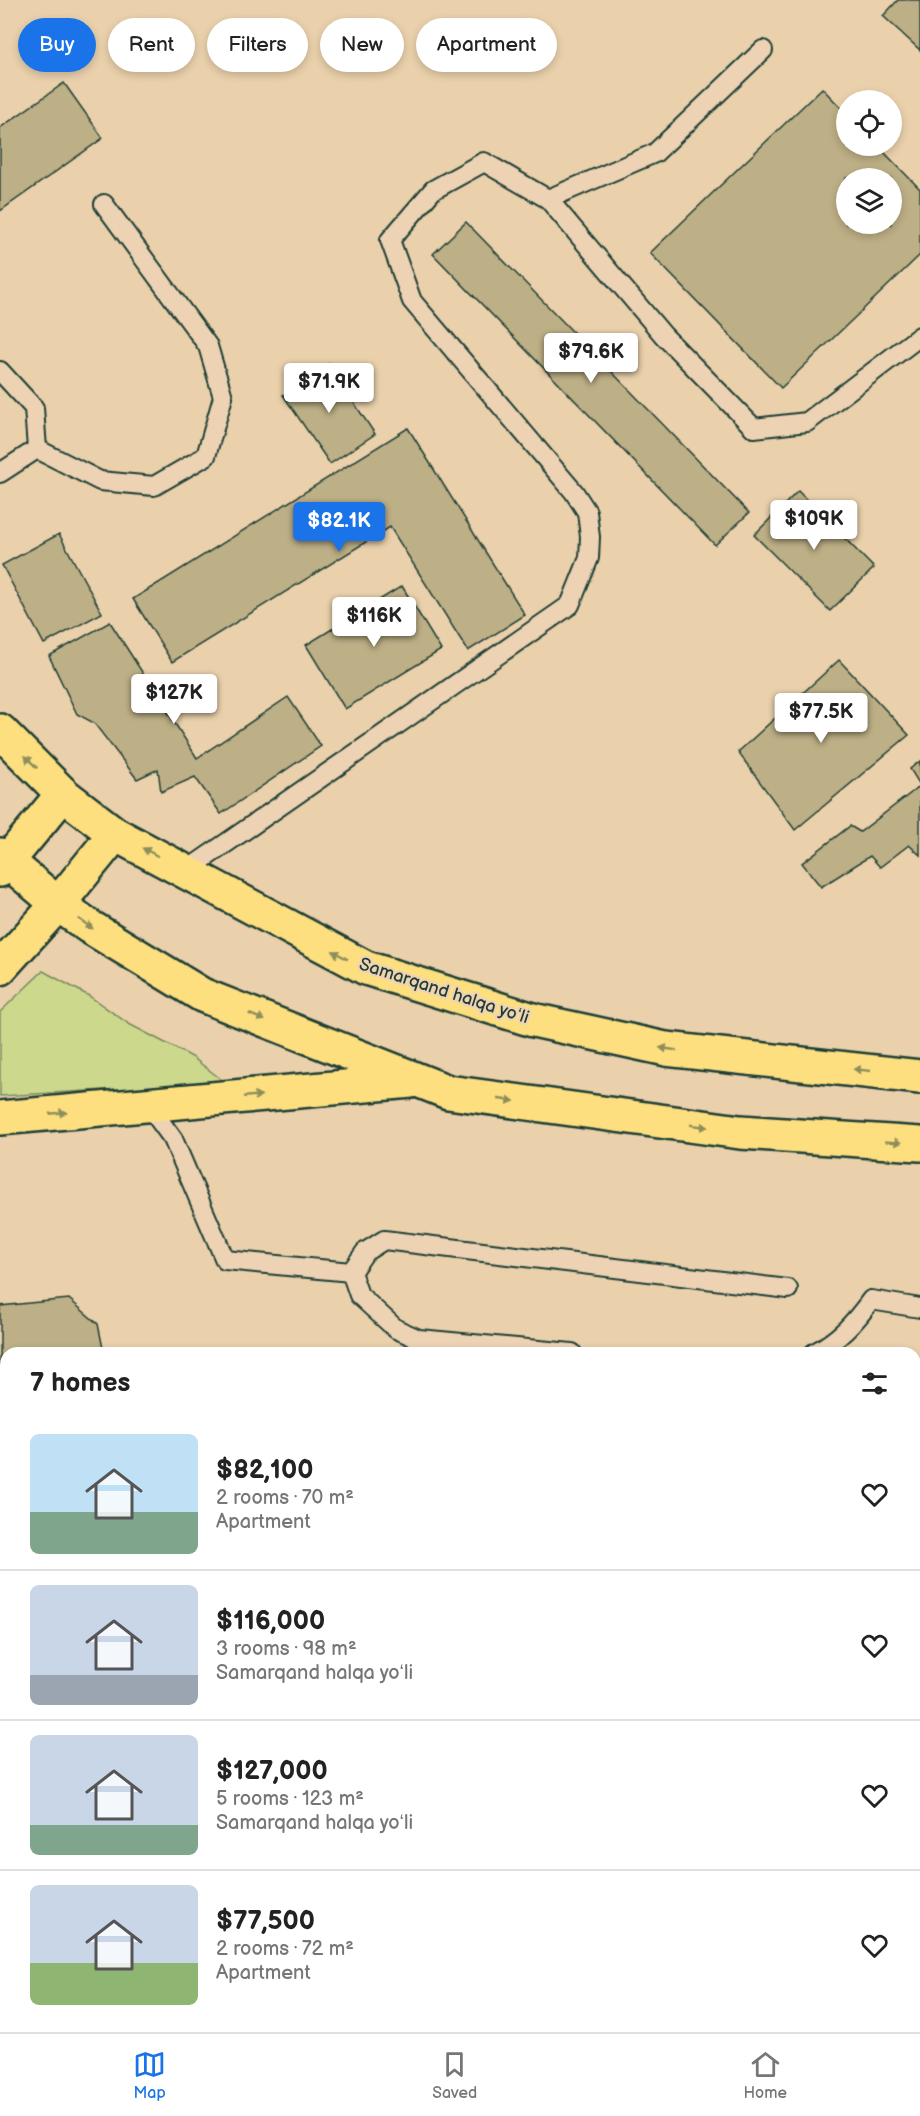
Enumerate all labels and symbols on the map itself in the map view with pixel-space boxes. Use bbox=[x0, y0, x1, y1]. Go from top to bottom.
pin: $79.6K bbox=[542, 333, 640, 384]
pin: $71.9K bbox=[280, 363, 378, 414]
pin: $109K bbox=[772, 500, 856, 551]
pin: $82.1K bbox=[290, 502, 388, 553]
pin: $116K bbox=[332, 597, 416, 648]
pin: $127K bbox=[132, 674, 216, 725]
pin: $77.5K bbox=[772, 693, 870, 744]
one-way arrow bbox=[25, 756, 39, 770]
one-way arrow bbox=[142, 847, 159, 857]
one-way arrow bbox=[78, 918, 94, 930]
one-way arrow bbox=[332, 950, 349, 960]
street label: Samarqand halqa yoʻli bbox=[356, 954, 532, 1028]
one-way arrow bbox=[248, 1013, 266, 1023]
one-way arrow bbox=[658, 1044, 677, 1053]
one-way arrow bbox=[852, 1065, 871, 1075]
one-way arrow bbox=[243, 1091, 262, 1101]
one-way arrow bbox=[496, 1095, 515, 1104]
one-way arrow bbox=[49, 1108, 68, 1118]
one-way arrow bbox=[689, 1122, 708, 1131]
one-way arrow bbox=[884, 1138, 903, 1147]

